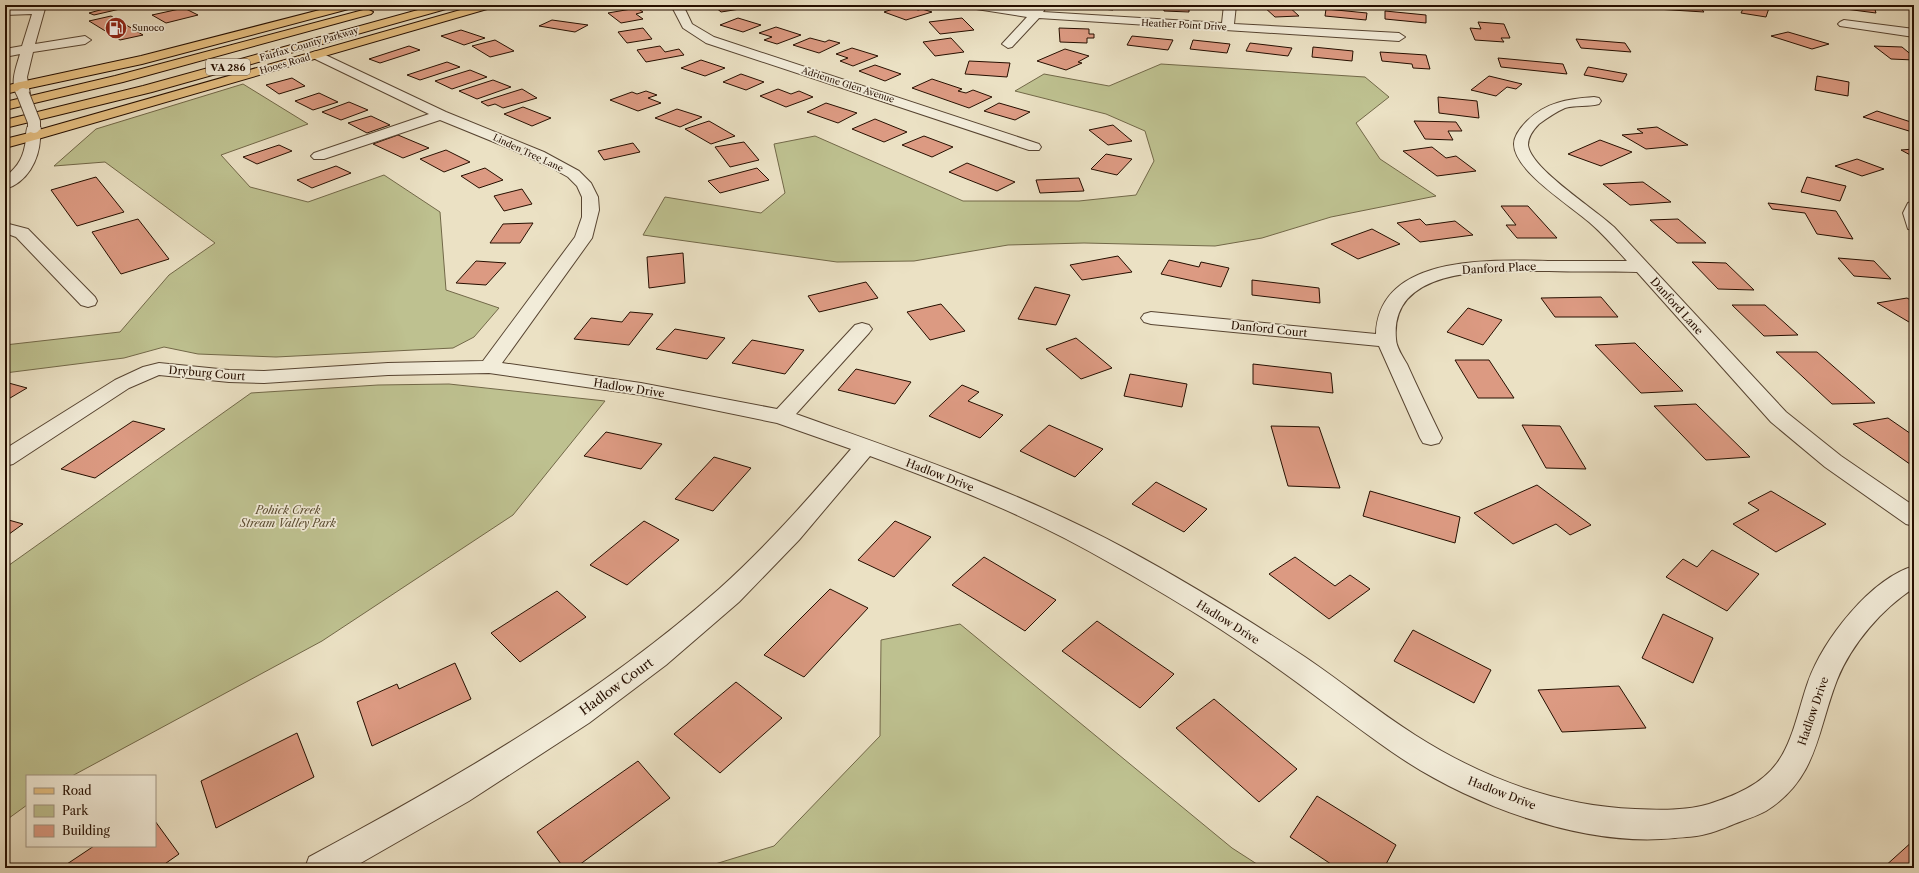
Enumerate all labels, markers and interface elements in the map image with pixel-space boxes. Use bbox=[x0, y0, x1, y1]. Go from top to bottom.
fuel station icon: Sunoco bbox=[103, 15, 129, 41]
street label: Heather Point Drive bbox=[1141, 17, 1227, 32]
place label: Sunoco bbox=[132, 22, 165, 33]
street label: Fairfax County Parkway bbox=[258, 24, 360, 63]
street label: Hooes Road bbox=[258, 51, 312, 76]
road number: VA 286 bbox=[206, 59, 250, 75]
street label: Adrienne Glen Avenue bbox=[799, 64, 896, 105]
street label: Linden Tree Lane bbox=[491, 131, 565, 174]
street label: Danford Place bbox=[1461, 259, 1537, 277]
street label: Danford Lane bbox=[1648, 274, 1706, 338]
street label: Danford Court bbox=[1230, 318, 1308, 340]
street label: Dryburg Court bbox=[168, 363, 246, 383]
street label: Hadlow Drive bbox=[592, 375, 666, 401]
street label: Hadlow Drive bbox=[904, 456, 976, 494]
park label: Pohick Creek Stream Valley Park bbox=[239, 503, 336, 530]
street label: Hadlow Drive bbox=[1194, 597, 1262, 647]
street label: Hadlow Court bbox=[576, 654, 656, 718]
street label: Hadlow Drive bbox=[1795, 675, 1831, 747]
street label: Hadlow Drive bbox=[1466, 774, 1538, 812]
legend bbox=[26, 775, 156, 847]
text: Road bbox=[62, 783, 92, 798]
text: Park bbox=[62, 803, 89, 818]
text: Building bbox=[62, 823, 110, 838]

